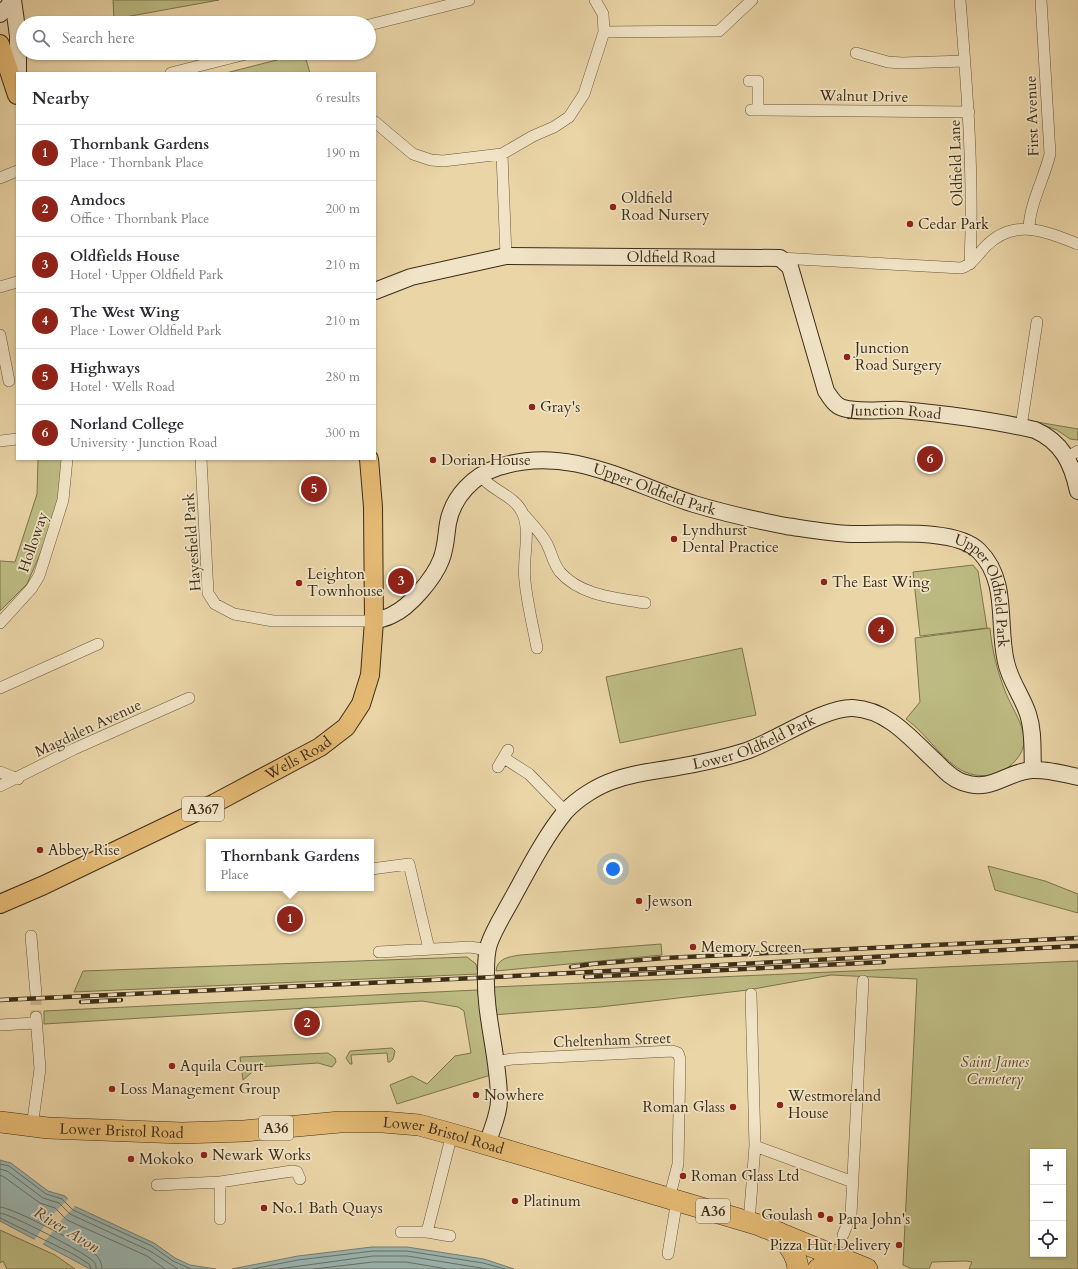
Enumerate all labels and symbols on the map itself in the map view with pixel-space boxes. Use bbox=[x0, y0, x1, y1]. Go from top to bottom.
street label: First Avenue bbox=[1021, 75, 1043, 157]
street label: Walnut Drive bbox=[818, 85, 909, 107]
street label: Oldfield Lane bbox=[944, 119, 968, 207]
place label: Oldfield Road Nursery bbox=[621, 188, 710, 225]
marker: Oldfield Road Nursery bbox=[608, 202, 618, 212]
place label: Cedar Park bbox=[918, 214, 989, 234]
marker: Cedar Park bbox=[905, 219, 915, 229]
street label: Oldfield Road bbox=[627, 247, 716, 268]
place label: Junction Road Surgery bbox=[853, 338, 942, 375]
marker: Junction Road Surgery bbox=[842, 352, 852, 362]
place label: Gray's bbox=[540, 397, 580, 417]
street label: Junction Road bbox=[847, 399, 942, 424]
marker: Gray's bbox=[527, 402, 537, 412]
pin: 6 bbox=[917, 444, 943, 474]
place label: Dorian House bbox=[441, 450, 531, 470]
marker: Dorian House bbox=[428, 455, 438, 465]
street label: Upper Oldfield Park bbox=[591, 458, 719, 520]
pin: 5 bbox=[301, 474, 327, 504]
street label: Hayesfield Park bbox=[179, 492, 205, 592]
street label: Holloway bbox=[13, 509, 53, 575]
place label: Lyndhurst Dental Practice bbox=[682, 520, 779, 557]
street label: Upper Oldfield Park bbox=[952, 529, 1013, 649]
marker: Lyndhurst Dental Practice bbox=[669, 534, 679, 544]
place label: Leighton Townhouse bbox=[307, 564, 383, 601]
pin: 3 bbox=[388, 566, 414, 596]
place label: The East Wing bbox=[832, 572, 930, 592]
marker: The East Wing bbox=[819, 577, 829, 587]
marker: Leighton Townhouse bbox=[294, 578, 304, 588]
pin: 4 bbox=[868, 615, 894, 645]
street label: Magdalen Avenue bbox=[32, 694, 145, 761]
street label: Lower Oldfield Park bbox=[691, 709, 818, 774]
street label: Wells Road bbox=[260, 732, 336, 785]
road number: A367 bbox=[182, 797, 224, 821]
place label: Abbey Rise bbox=[48, 840, 120, 860]
marker: Abbey Rise bbox=[35, 845, 45, 855]
your location bbox=[603, 859, 623, 879]
place label: Jewson bbox=[645, 891, 693, 911]
marker: Jewson bbox=[634, 896, 644, 906]
pin: 1 bbox=[277, 904, 303, 934]
place label: Memory Screen bbox=[701, 937, 803, 957]
marker: Memory Screen bbox=[688, 942, 698, 952]
pin: 2 bbox=[294, 1008, 320, 1038]
street label: Cheltenham Street bbox=[553, 1028, 672, 1052]
park label: Saint James Cemetery bbox=[961, 1052, 1029, 1089]
place label: Aquila Court bbox=[180, 1056, 264, 1076]
marker: Aquila Court bbox=[167, 1061, 177, 1071]
place label: Loss Management Group bbox=[120, 1079, 281, 1099]
marker: Loss Management Group bbox=[107, 1084, 117, 1094]
place label: Nowhere bbox=[484, 1085, 544, 1105]
place label: Westmoreland House bbox=[787, 1086, 881, 1123]
marker: Nowhere bbox=[471, 1090, 481, 1100]
place label: Roman Glass bbox=[643, 1097, 725, 1117]
marker: Westmoreland House bbox=[775, 1100, 785, 1110]
marker: Roman Glass bbox=[728, 1102, 738, 1112]
street label: Lower Bristol Road bbox=[382, 1112, 506, 1159]
road number: A36 bbox=[259, 1116, 293, 1140]
street label: Lower Bristol Road bbox=[59, 1118, 184, 1143]
place label: Newark Works bbox=[212, 1145, 311, 1165]
place label: Mokoko bbox=[139, 1149, 194, 1169]
marker: Newark Works bbox=[199, 1150, 209, 1160]
marker: Mokoko bbox=[126, 1154, 136, 1164]
place label: Roman Glass Ltd bbox=[691, 1166, 799, 1186]
marker: Roman Glass Ltd bbox=[678, 1171, 688, 1181]
place label: Platinum bbox=[523, 1191, 581, 1211]
marker: Platinum bbox=[510, 1196, 520, 1206]
place label: No.1 Bath Quays bbox=[272, 1198, 383, 1218]
road number: A36 bbox=[696, 1199, 730, 1223]
water label: River Avon bbox=[30, 1202, 104, 1258]
marker: No.1 Bath Quays bbox=[259, 1203, 269, 1213]
place label: Goulash bbox=[761, 1205, 814, 1225]
place label: Papa John's bbox=[838, 1209, 910, 1229]
marker: Goulash bbox=[816, 1210, 826, 1220]
marker: Papa John's bbox=[825, 1214, 835, 1224]
place label: Pizza Hut Delivery bbox=[770, 1235, 891, 1255]
marker: Pizza Hut Delivery bbox=[894, 1240, 904, 1250]

